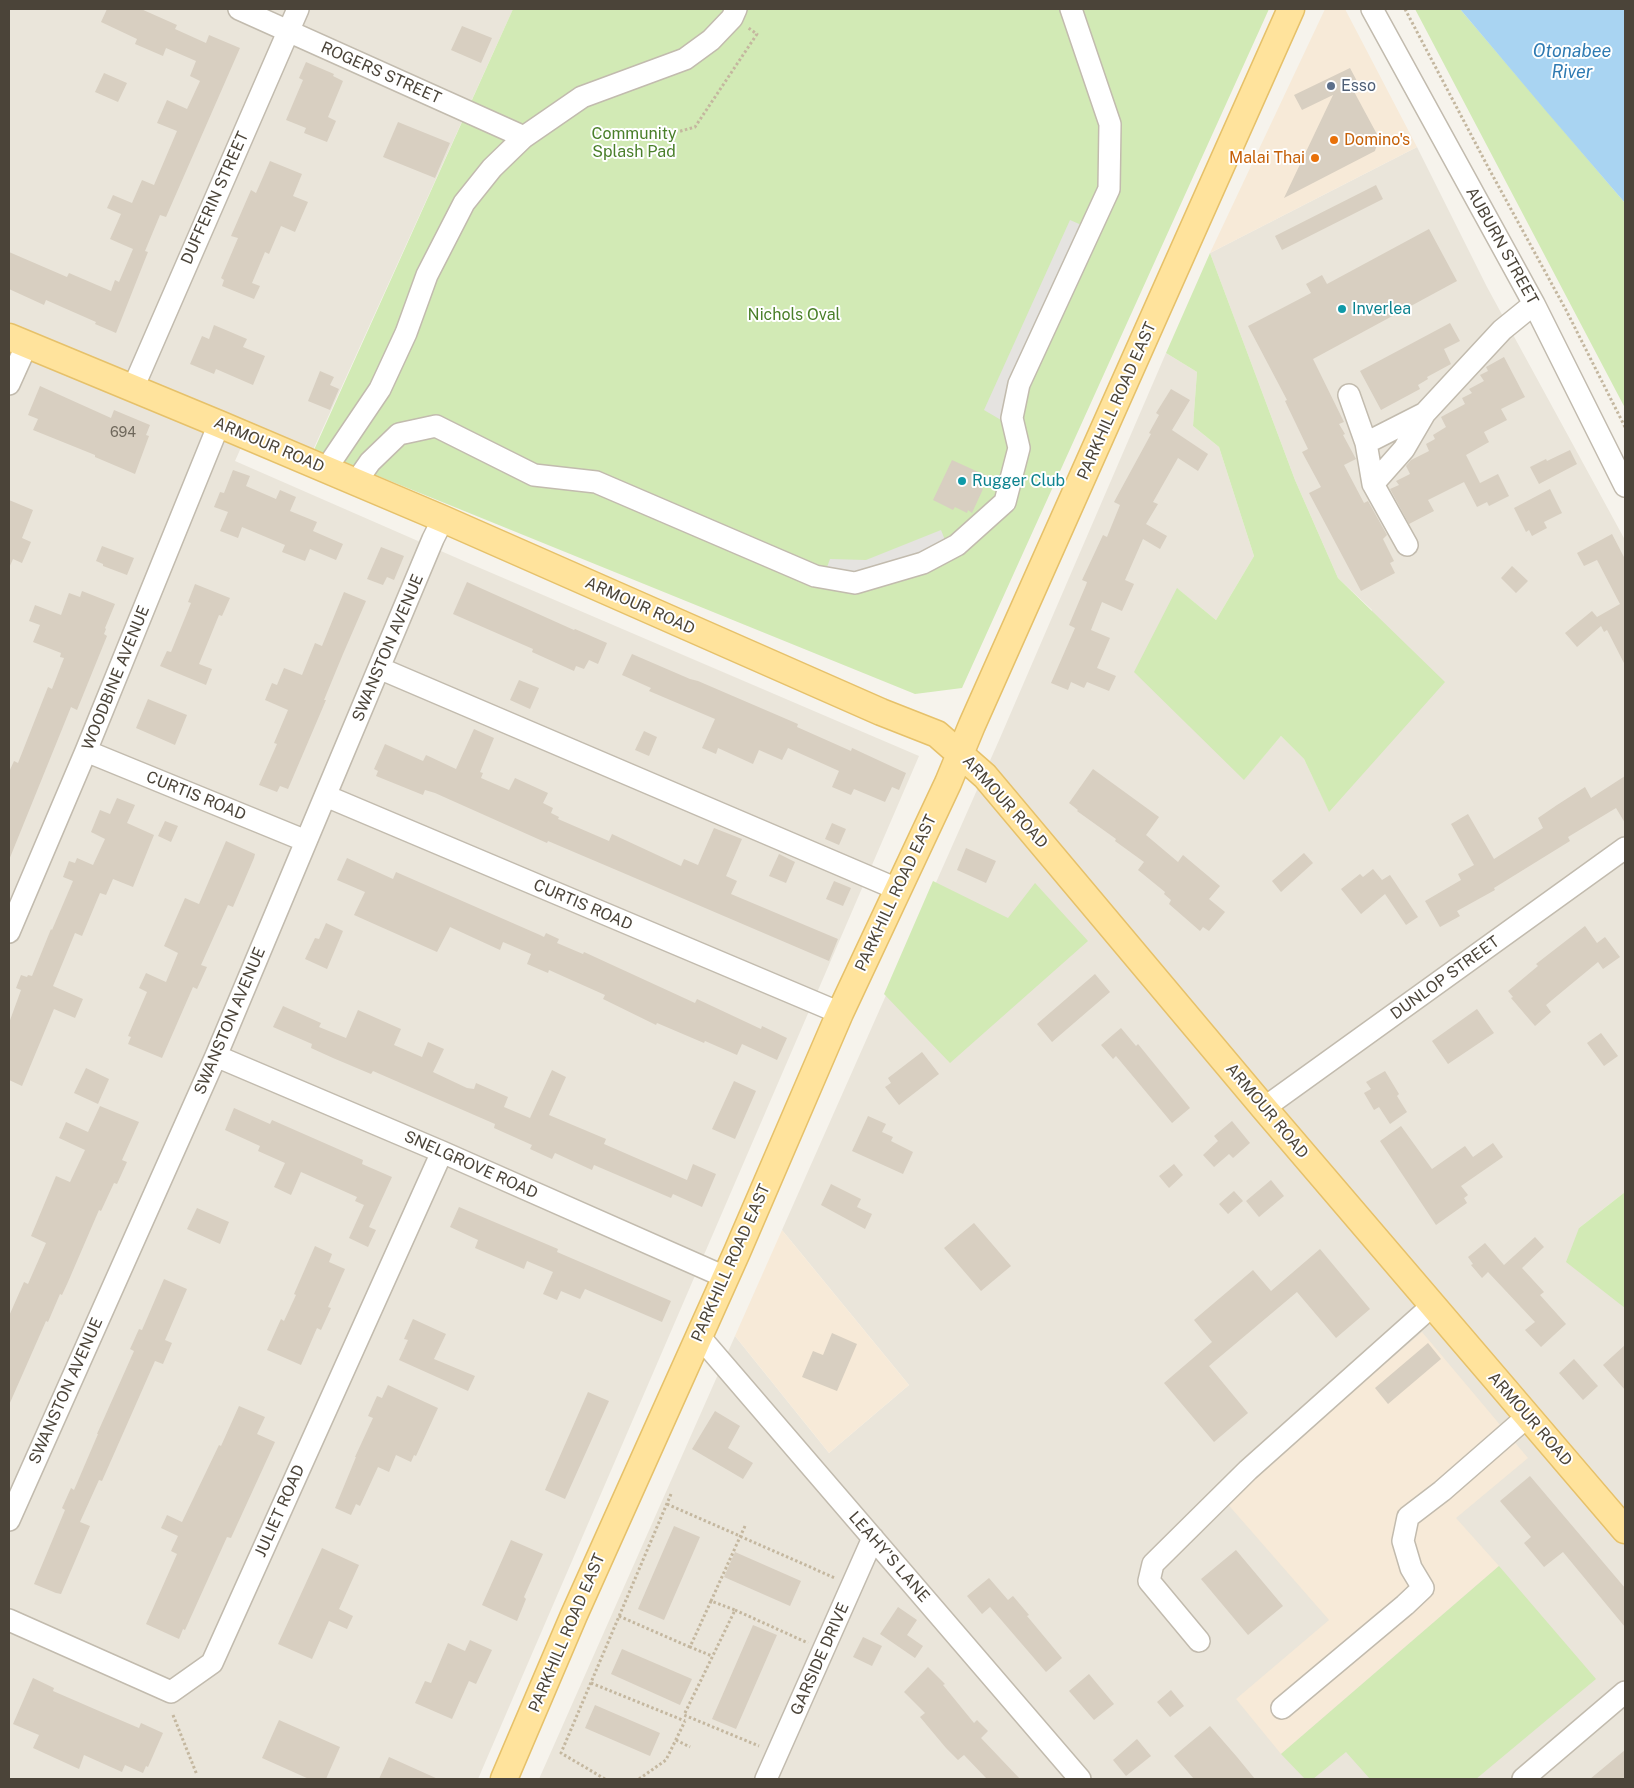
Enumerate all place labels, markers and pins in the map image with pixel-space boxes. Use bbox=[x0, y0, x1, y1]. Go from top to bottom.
place label: Esso bbox=[1341, 76, 1376, 96]
marker: Esso bbox=[1325, 80, 1337, 92]
place label: Domino's bbox=[1344, 130, 1410, 150]
marker: Domino's bbox=[1328, 134, 1340, 146]
place label: Malai Thai bbox=[1229, 148, 1305, 168]
marker: Malai Thai bbox=[1309, 152, 1321, 164]
place label: Inverlea bbox=[1352, 299, 1411, 319]
marker: Inverlea bbox=[1336, 303, 1348, 315]
place label: Rugger Club bbox=[972, 471, 1065, 491]
marker: Rugger Club bbox=[956, 475, 968, 487]

